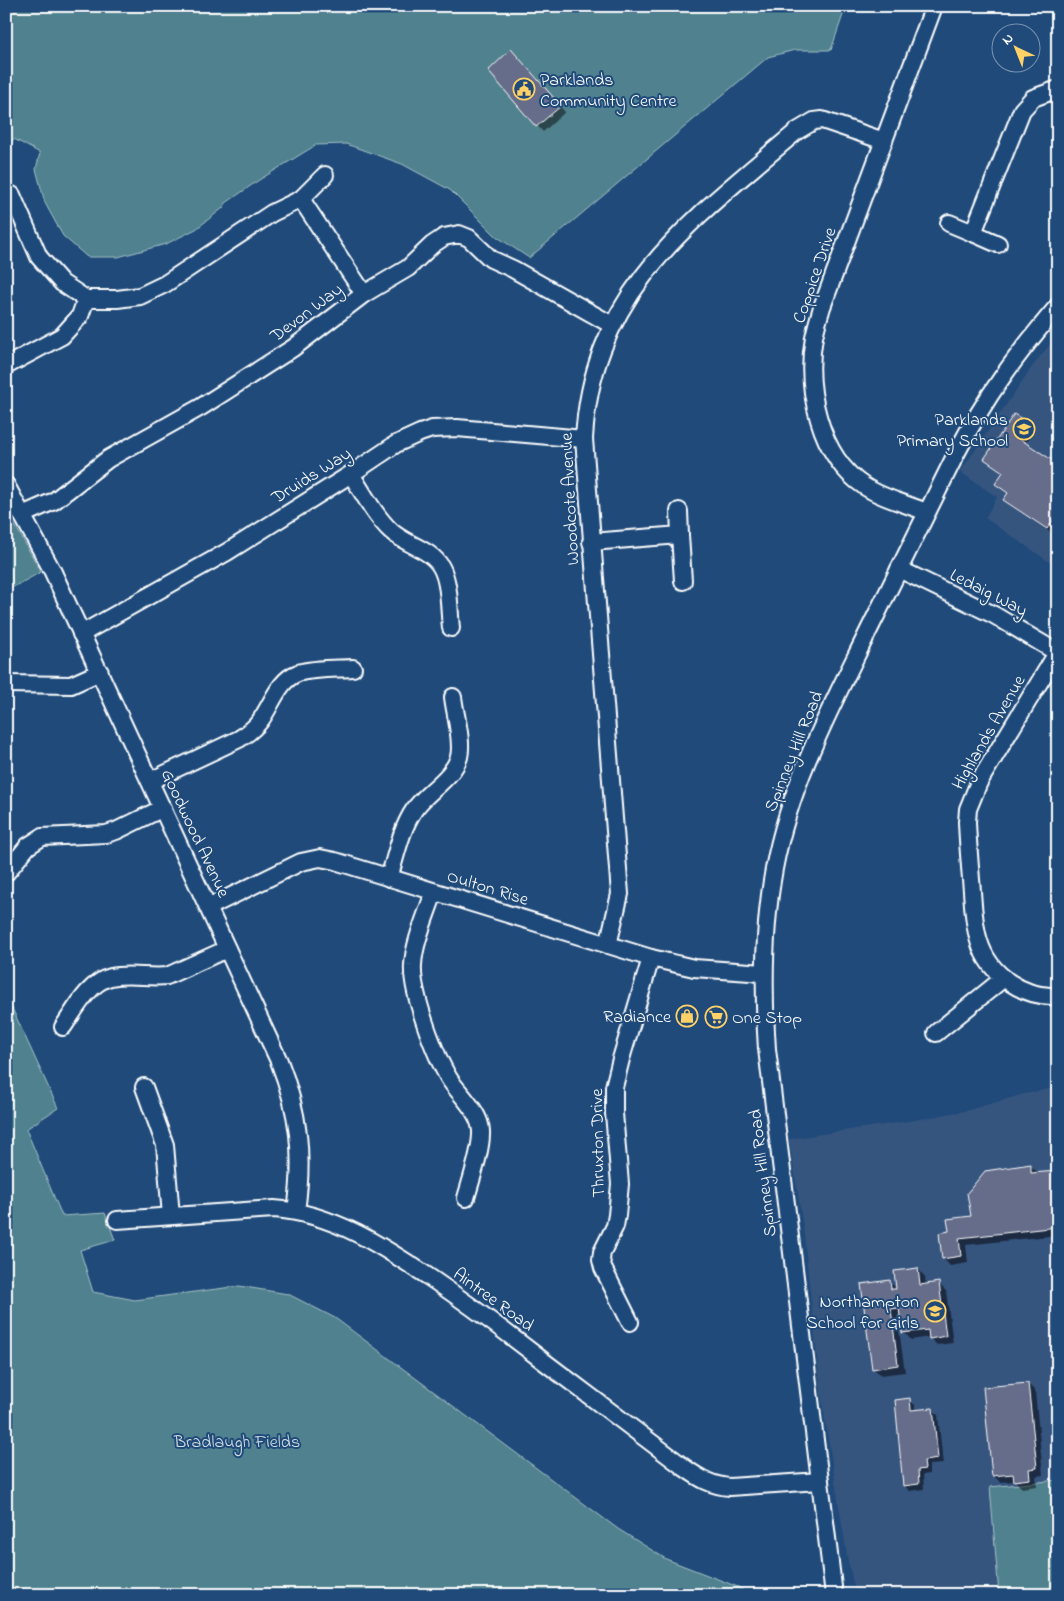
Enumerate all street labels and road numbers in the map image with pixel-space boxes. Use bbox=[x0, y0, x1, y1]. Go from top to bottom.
street label: Coppice Drive bbox=[787, 223, 845, 327]
street label: Devon Way bbox=[265, 278, 349, 350]
street label: Woodcote Avenue bbox=[554, 431, 587, 566]
street label: Druids Way bbox=[266, 442, 357, 512]
street label: Ledaig Way bbox=[944, 563, 1031, 625]
street label: Highlands Avenue bbox=[946, 670, 1035, 796]
street label: Spinney Hill Road bbox=[759, 687, 831, 816]
street label: Goodwood Avenue bbox=[153, 765, 236, 903]
street label: Oulton Rise bbox=[443, 864, 532, 914]
street label: Thruxton Drive bbox=[585, 1087, 613, 1198]
street label: Spinney Hill Road bbox=[743, 1107, 785, 1238]
street label: Aintree Road bbox=[447, 1262, 539, 1339]

